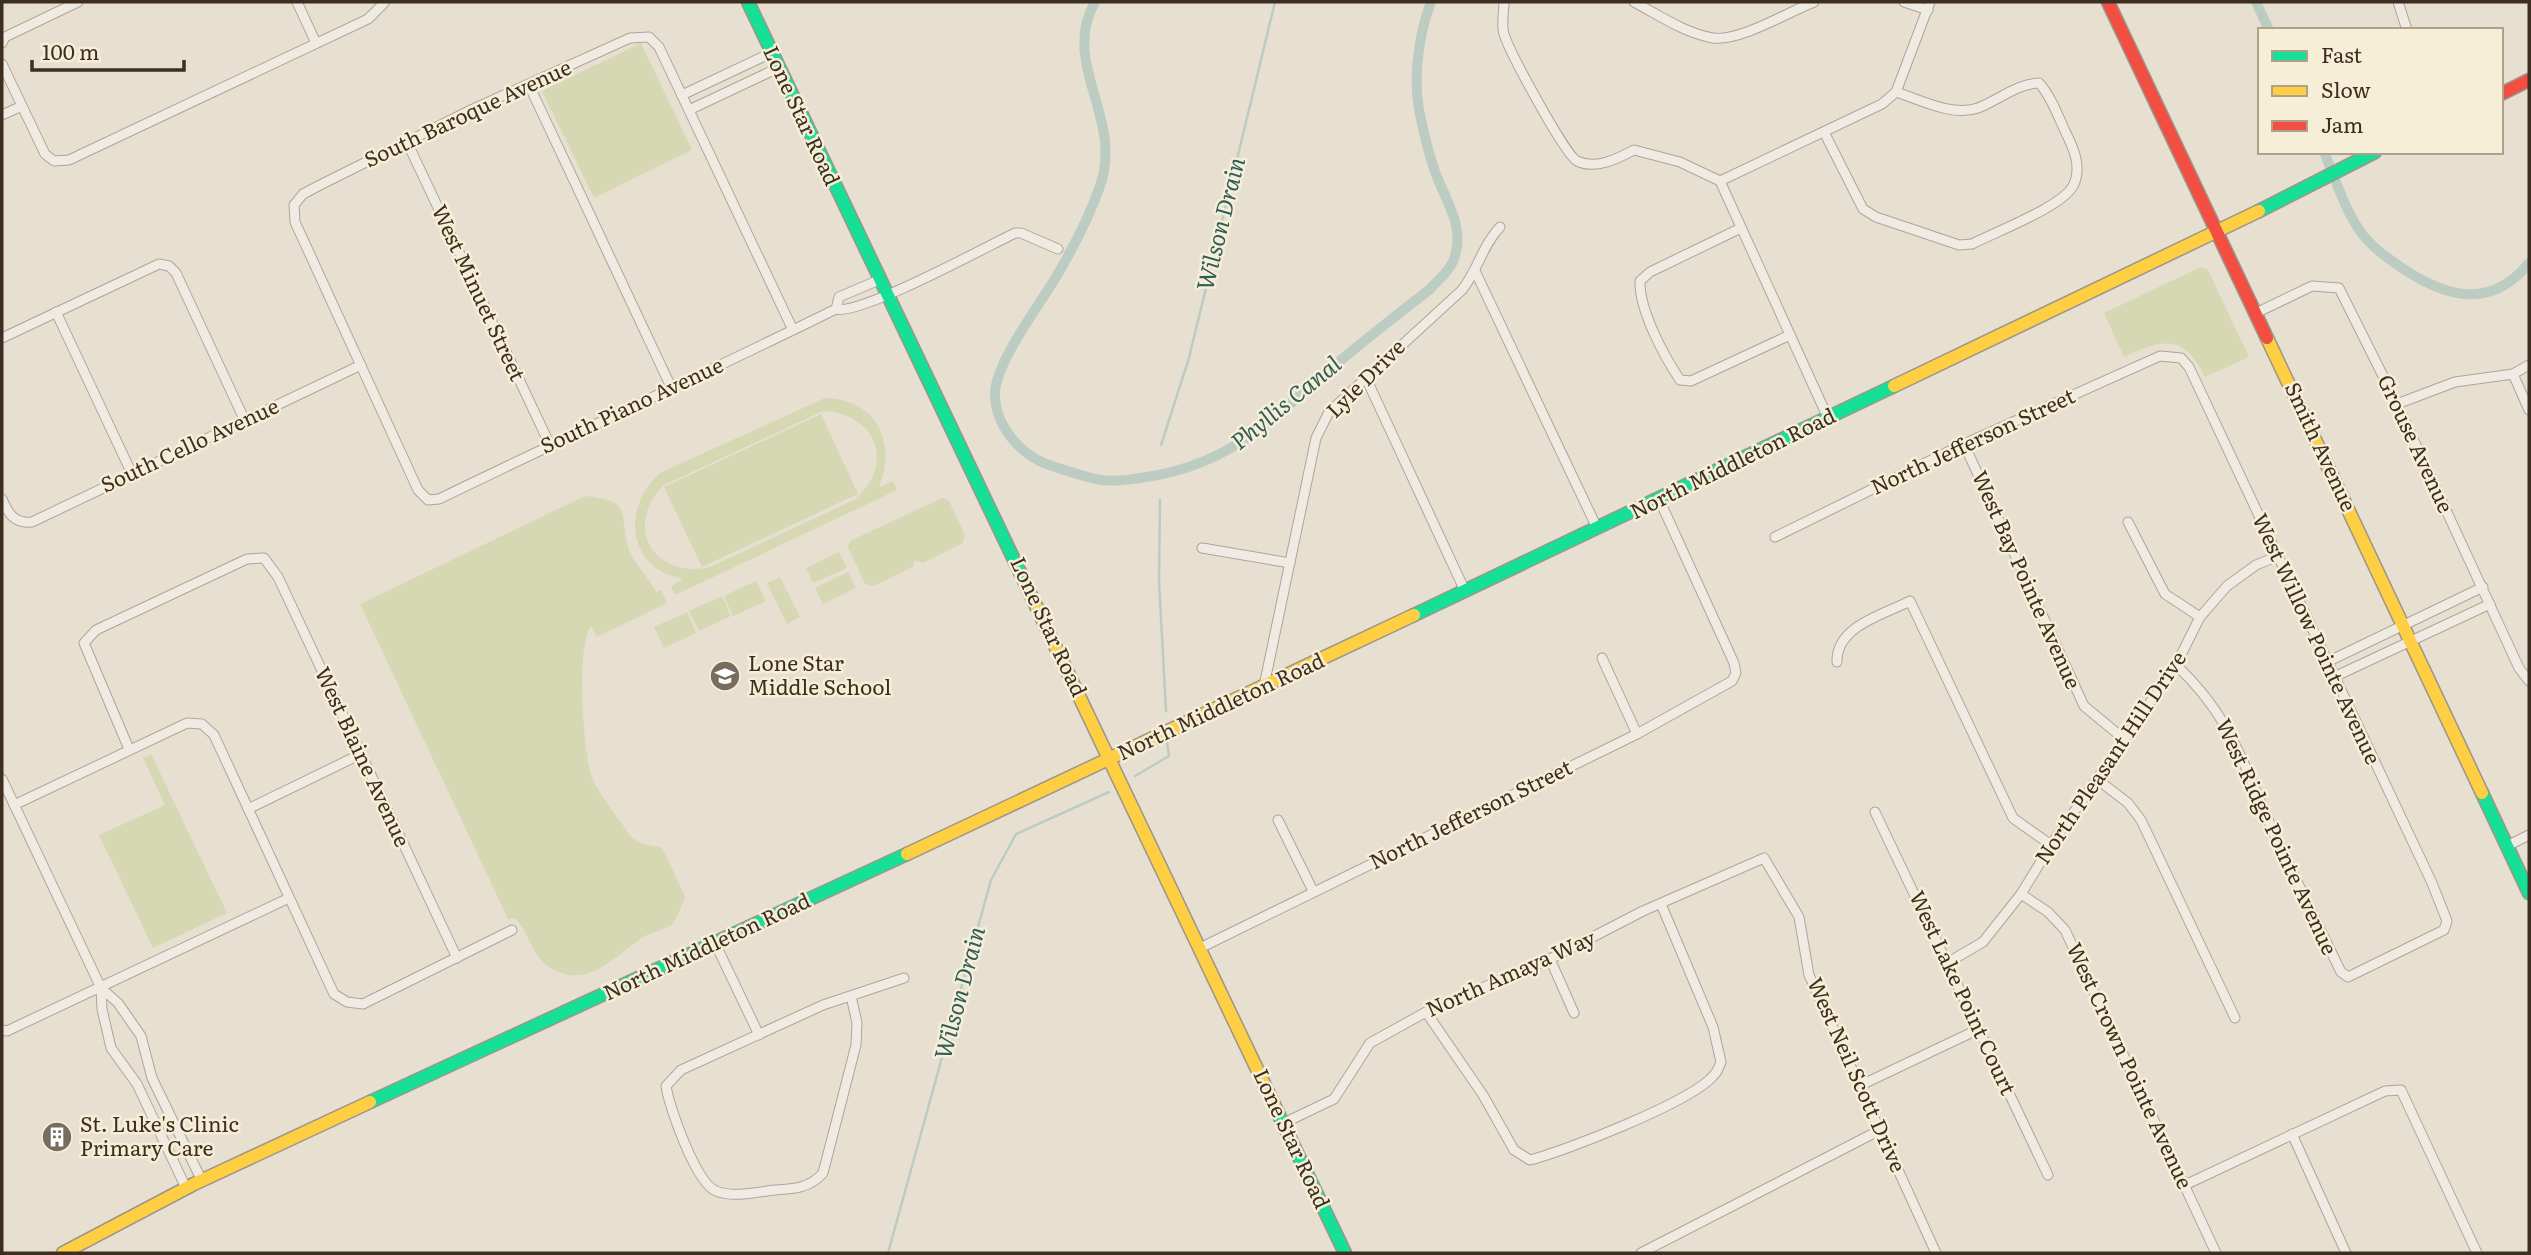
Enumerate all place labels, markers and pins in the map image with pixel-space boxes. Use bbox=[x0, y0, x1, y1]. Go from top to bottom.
place label: Lone Star Middle School bbox=[748, 646, 891, 701]
school or university icon: Lone Star Middle School bbox=[708, 659, 742, 693]
place label: St. Luke's Clinic Primary Care bbox=[80, 1107, 239, 1162]
building icon: St. Luke's Clinic Primary Care bbox=[40, 1120, 74, 1154]

